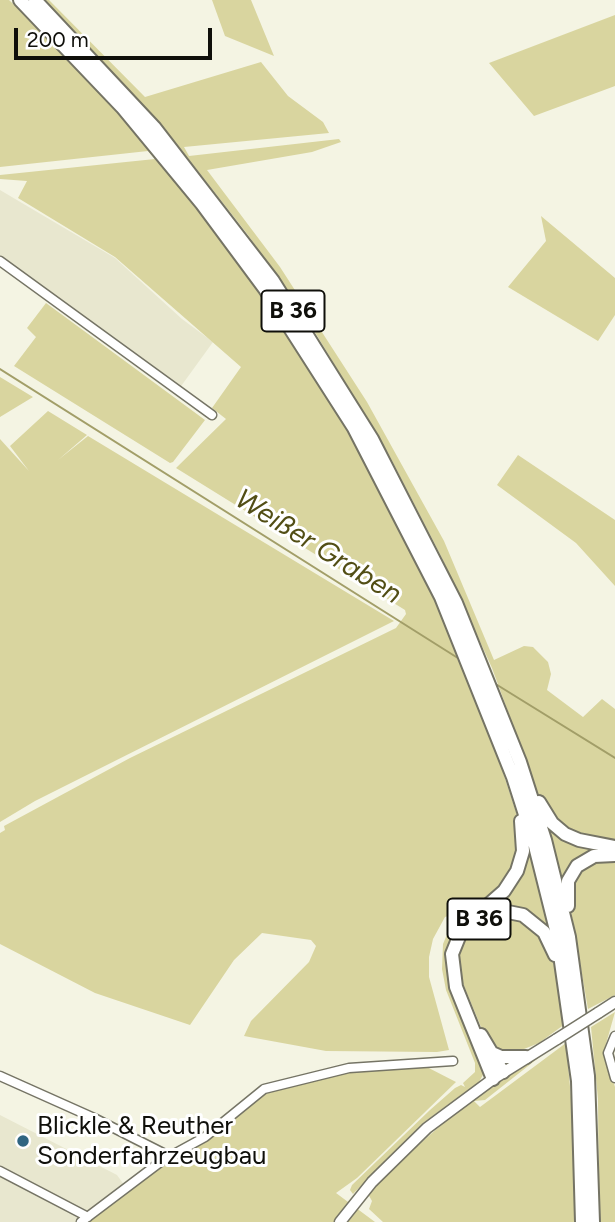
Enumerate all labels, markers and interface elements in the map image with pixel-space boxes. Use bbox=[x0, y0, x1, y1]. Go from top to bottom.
scale bar bbox=[18, 14, 215, 58]
text: 200 m bbox=[27, 27, 89, 52]
road number: B 36 bbox=[262, 290, 324, 332]
water label: Weißer Graben bbox=[229, 482, 407, 612]
road number: B 36 bbox=[448, 898, 510, 939]
place label: Blickle & Reuther Sonderfahrzeugbau bbox=[37, 1110, 267, 1172]
marker: Blickle & Reuther Sonderfahrzeugbau bbox=[15, 1133, 31, 1149]

